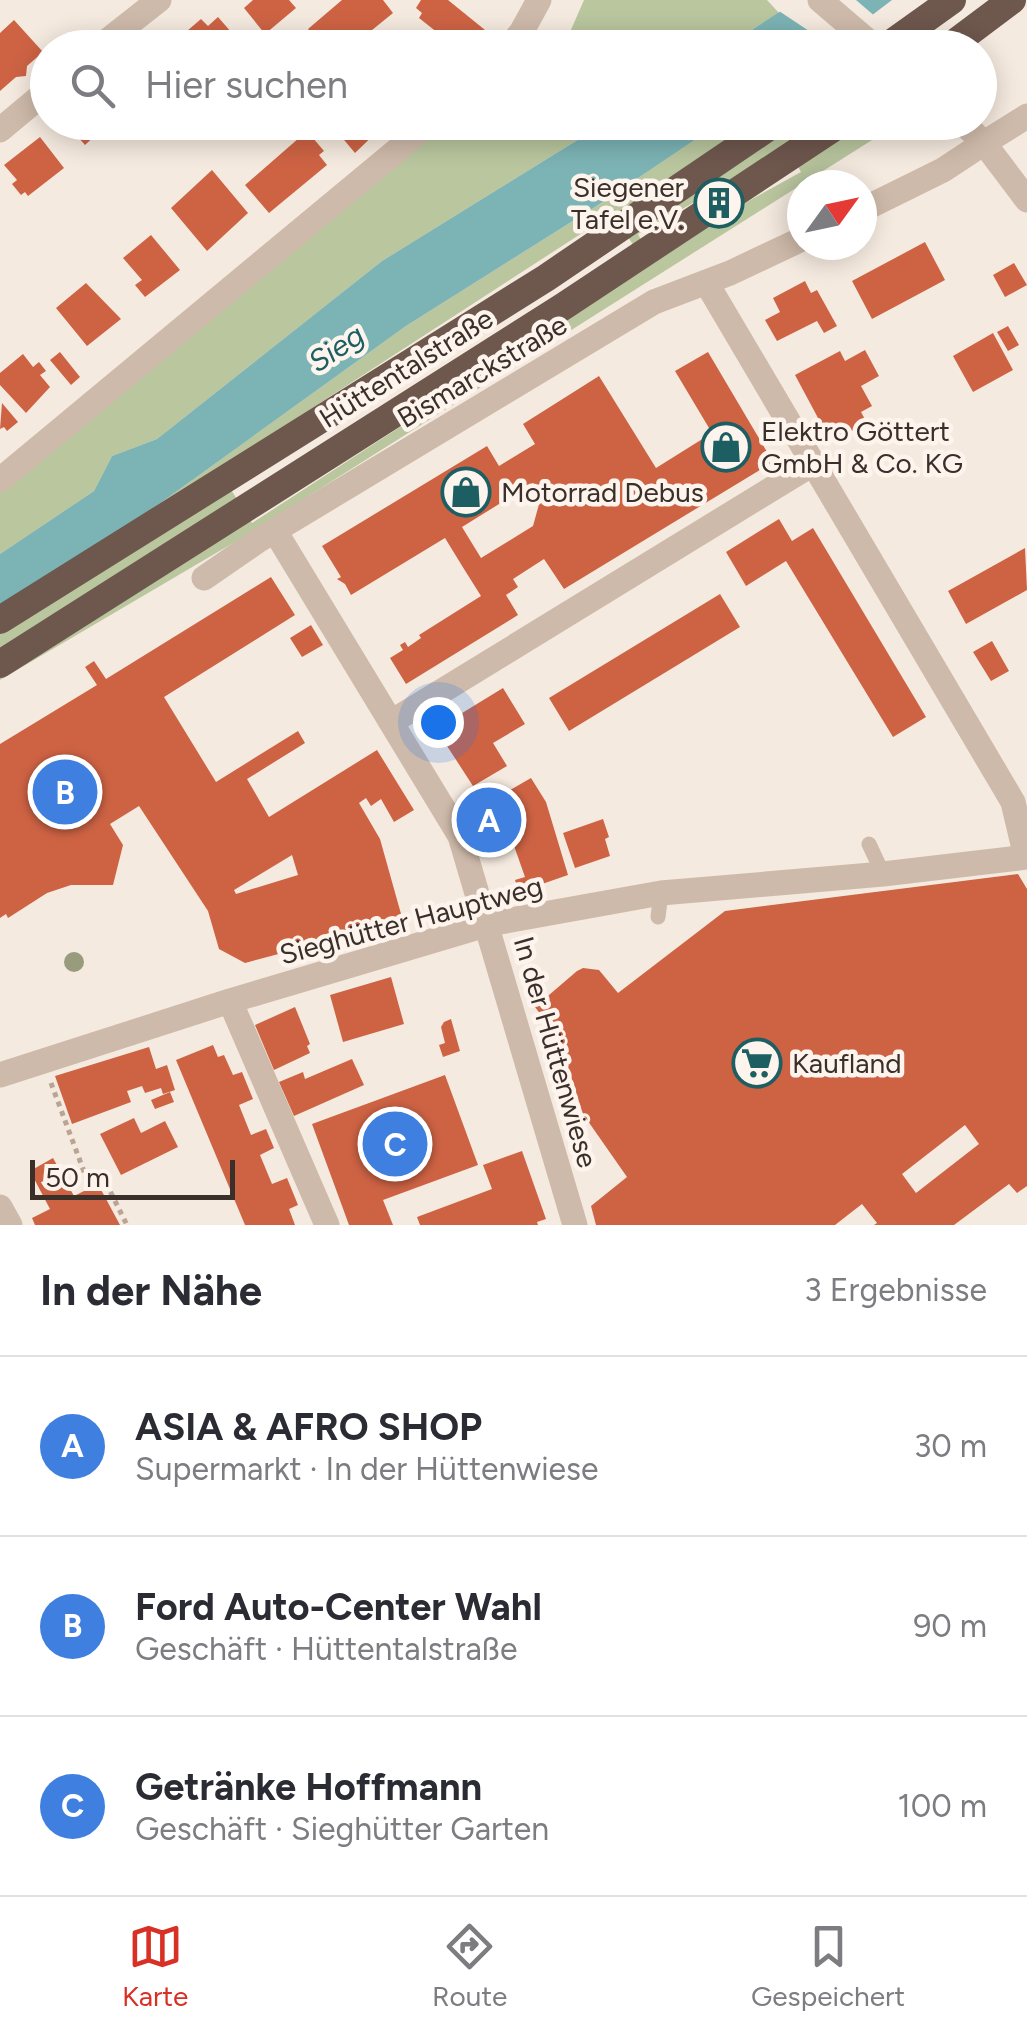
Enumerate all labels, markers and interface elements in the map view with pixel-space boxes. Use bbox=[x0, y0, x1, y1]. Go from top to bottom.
search box bbox=[30, 30, 997, 140]
icon: search bbox=[65, 58, 120, 113]
text: Hier suchen bbox=[145, 62, 348, 108]
place label: Siegener Tafel e.V. bbox=[571, 170, 685, 236]
north arrow bbox=[787, 170, 877, 260]
building icon: Siegener Tafel e.V. bbox=[693, 177, 745, 229]
street label: Hüttentalstraße bbox=[313, 301, 499, 435]
street label: Bismarckstraße bbox=[391, 307, 573, 435]
water label: Sieg bbox=[301, 316, 371, 380]
place label: Elektro Göttert GmbH & Co. KG bbox=[761, 414, 963, 480]
shop icon: Elektro Göttert GmbH & Co. KG bbox=[700, 421, 752, 473]
shop icon: Motorrad Debus bbox=[440, 466, 492, 518]
place label: Motorrad Debus bbox=[501, 475, 704, 509]
your location bbox=[413, 697, 464, 748]
pin: B bbox=[32, 754, 98, 830]
pin: A bbox=[456, 782, 522, 858]
street label: Sieghütter Hauptweg bbox=[276, 869, 546, 971]
street label: In der Hüttenwiese bbox=[507, 933, 605, 1171]
supermarket icon: Kaufland bbox=[731, 1037, 783, 1089]
place label: Kaufland bbox=[792, 1046, 902, 1080]
pin: C bbox=[362, 1106, 428, 1182]
scale bar bbox=[30, 1155, 235, 1200]
text: 50 m bbox=[45, 1160, 110, 1194]
text: In der Nähe bbox=[40, 1265, 262, 1316]
text: 3 Ergebnisse bbox=[804, 1271, 987, 1309]
text: ASIA & AFRO SHOP bbox=[135, 1404, 482, 1450]
text: A bbox=[61, 1427, 84, 1465]
text: 30 m bbox=[914, 1427, 987, 1465]
text: Supermarkt · In der Hüttenwiese bbox=[135, 1450, 598, 1488]
text: Ford Auto-Center Wahl bbox=[135, 1584, 542, 1630]
text: B bbox=[63, 1607, 82, 1645]
text: 90 m bbox=[913, 1607, 987, 1645]
text: Geschäft · Hüttentalstraße bbox=[135, 1630, 517, 1668]
text: Getränke Hoffmann bbox=[135, 1764, 482, 1810]
text: C bbox=[61, 1787, 84, 1825]
text: 100 m bbox=[898, 1787, 987, 1825]
text: Geschäft · Sieghütter Garten bbox=[135, 1810, 549, 1848]
tab: Karte bbox=[122, 1919, 188, 2013]
tab: Route bbox=[432, 1919, 507, 2013]
tab: Gespeichert bbox=[751, 1919, 905, 2013]

